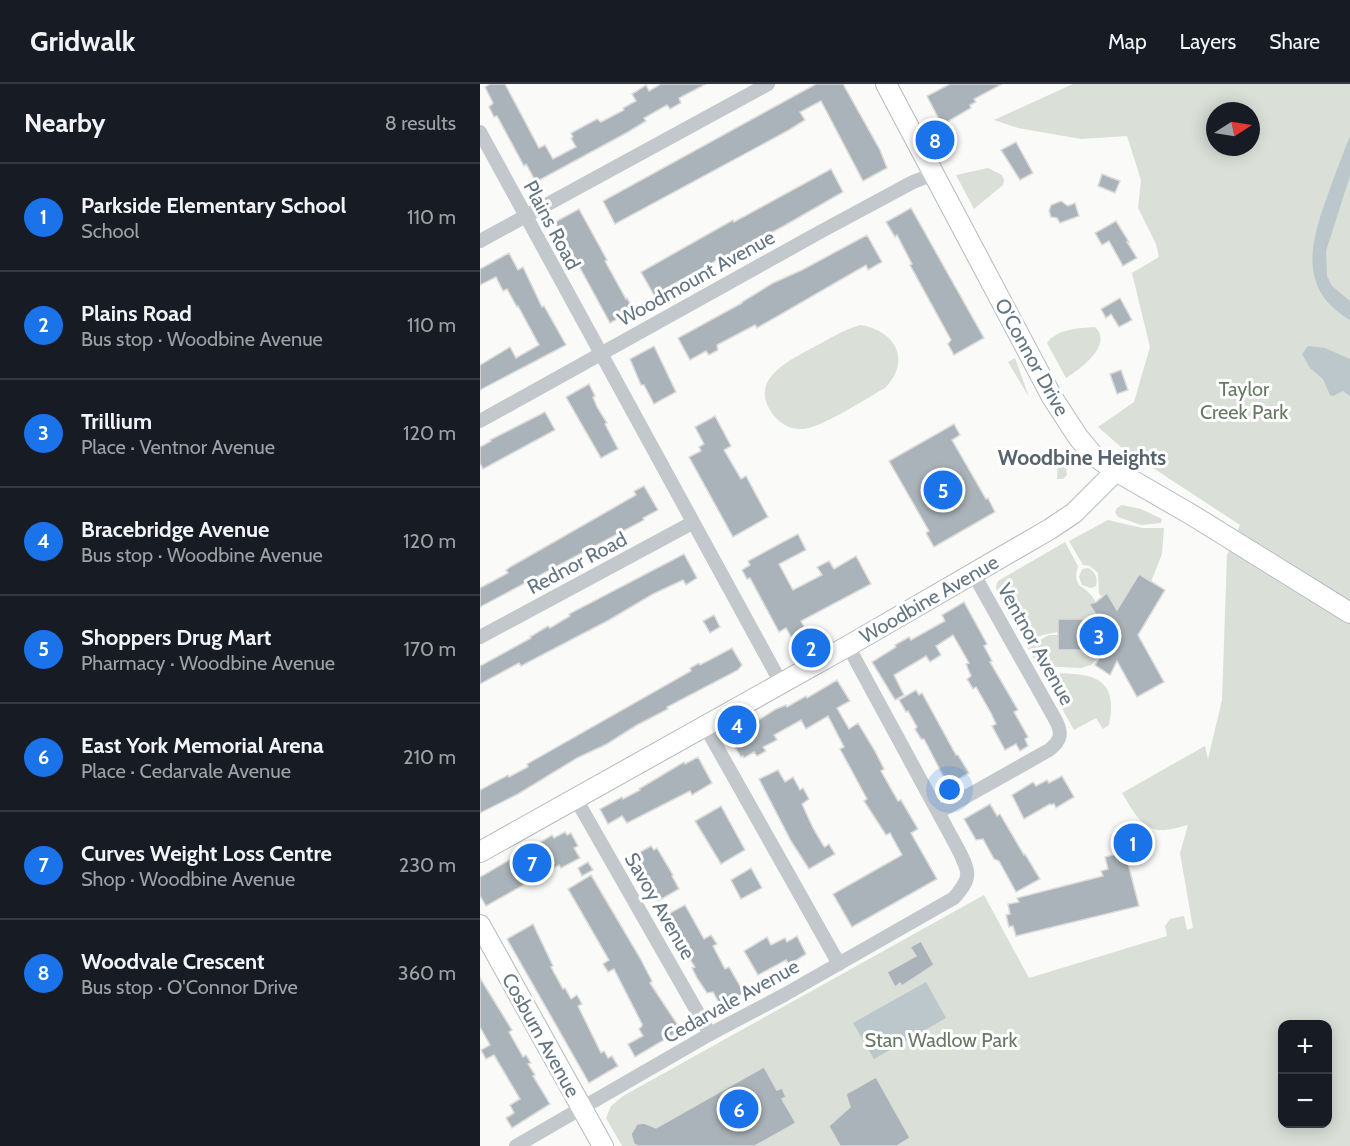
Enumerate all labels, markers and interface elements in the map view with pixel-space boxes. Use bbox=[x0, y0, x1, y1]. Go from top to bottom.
text: Gridwalk bbox=[30, 24, 135, 58]
text: Map bbox=[1108, 29, 1147, 54]
text: Layers bbox=[1180, 29, 1236, 54]
text: Share bbox=[1269, 29, 1320, 54]
north arrow bbox=[1206, 102, 1260, 156]
text: Nearby bbox=[24, 107, 105, 139]
text: 8 results bbox=[385, 111, 456, 135]
pin: 8 bbox=[916, 118, 954, 162]
street label: Plains Road bbox=[519, 176, 585, 274]
text: Parkside Elementary School bbox=[81, 192, 346, 219]
text: 1 bbox=[40, 205, 47, 229]
text: 110 m bbox=[407, 205, 456, 229]
text: School bbox=[81, 219, 139, 243]
street label: Woodmount Avenue bbox=[613, 225, 779, 331]
street label: O'Connor Drive bbox=[990, 294, 1074, 420]
text: Plains Road bbox=[81, 300, 192, 327]
text: 2 bbox=[38, 313, 49, 337]
text: 110 m bbox=[407, 313, 456, 337]
text: Bus stop · Woodbine Avenue bbox=[81, 327, 323, 351]
park label: Taylor Creek Park bbox=[1200, 377, 1288, 424]
text: Trillium bbox=[81, 408, 152, 435]
text: 3 bbox=[38, 421, 49, 445]
text: 120 m bbox=[403, 421, 456, 445]
text: Place · Ventnor Avenue bbox=[81, 435, 275, 459]
district label: Woodbine Heights bbox=[998, 445, 1166, 470]
pin: 5 bbox=[924, 468, 962, 512]
text: Bracebridge Avenue bbox=[81, 516, 269, 543]
street label: Rednor Road bbox=[523, 527, 631, 599]
text: 4 bbox=[37, 529, 50, 553]
text: 120 m bbox=[403, 529, 456, 553]
text: Bus stop · Woodbine Avenue bbox=[81, 543, 323, 567]
street label: Woodbine Avenue bbox=[855, 550, 1003, 648]
street label: Ventnor Avenue bbox=[993, 579, 1079, 709]
pin: 3 bbox=[1080, 614, 1118, 658]
text: Shoppers Drug Mart bbox=[81, 624, 271, 651]
pin: 2 bbox=[792, 626, 830, 670]
text: 5 bbox=[38, 637, 49, 661]
text: 170 m bbox=[404, 637, 456, 661]
text: Pharmacy · Woodbine Avenue bbox=[81, 651, 335, 675]
pin: 4 bbox=[718, 702, 756, 748]
text: East York Memorial Arena bbox=[81, 732, 324, 759]
text: 6 bbox=[38, 745, 49, 769]
text: 210 m bbox=[403, 745, 456, 769]
text: Place · Cedarvale Avenue bbox=[81, 759, 291, 783]
your location bbox=[935, 775, 964, 804]
pin: 1 bbox=[1114, 820, 1152, 866]
text: Curves Weight Loss Centre bbox=[81, 840, 332, 867]
pin: 7 bbox=[512, 840, 552, 886]
street label: Savoy Avenue bbox=[620, 848, 700, 964]
text: 7 bbox=[38, 853, 49, 877]
text: 230 m bbox=[399, 853, 456, 877]
text: Shop · Woodbine Avenue bbox=[81, 867, 295, 891]
text: Woodvale Crescent bbox=[81, 948, 265, 975]
street label: Cedarvale Avenue bbox=[659, 954, 803, 1048]
text: 8 bbox=[37, 961, 50, 985]
text: 360 m bbox=[398, 961, 456, 985]
street label: Cosburn Avenue bbox=[497, 969, 585, 1101]
text: Bus stop · O'Connor Drive bbox=[81, 975, 298, 999]
map controls bbox=[1278, 1020, 1332, 1128]
button: + bbox=[1278, 1020, 1332, 1074]
park label: Stan Wadlow Park bbox=[865, 1028, 1017, 1052]
button: − bbox=[1278, 1074, 1332, 1128]
pin: 6 bbox=[720, 1086, 758, 1132]

